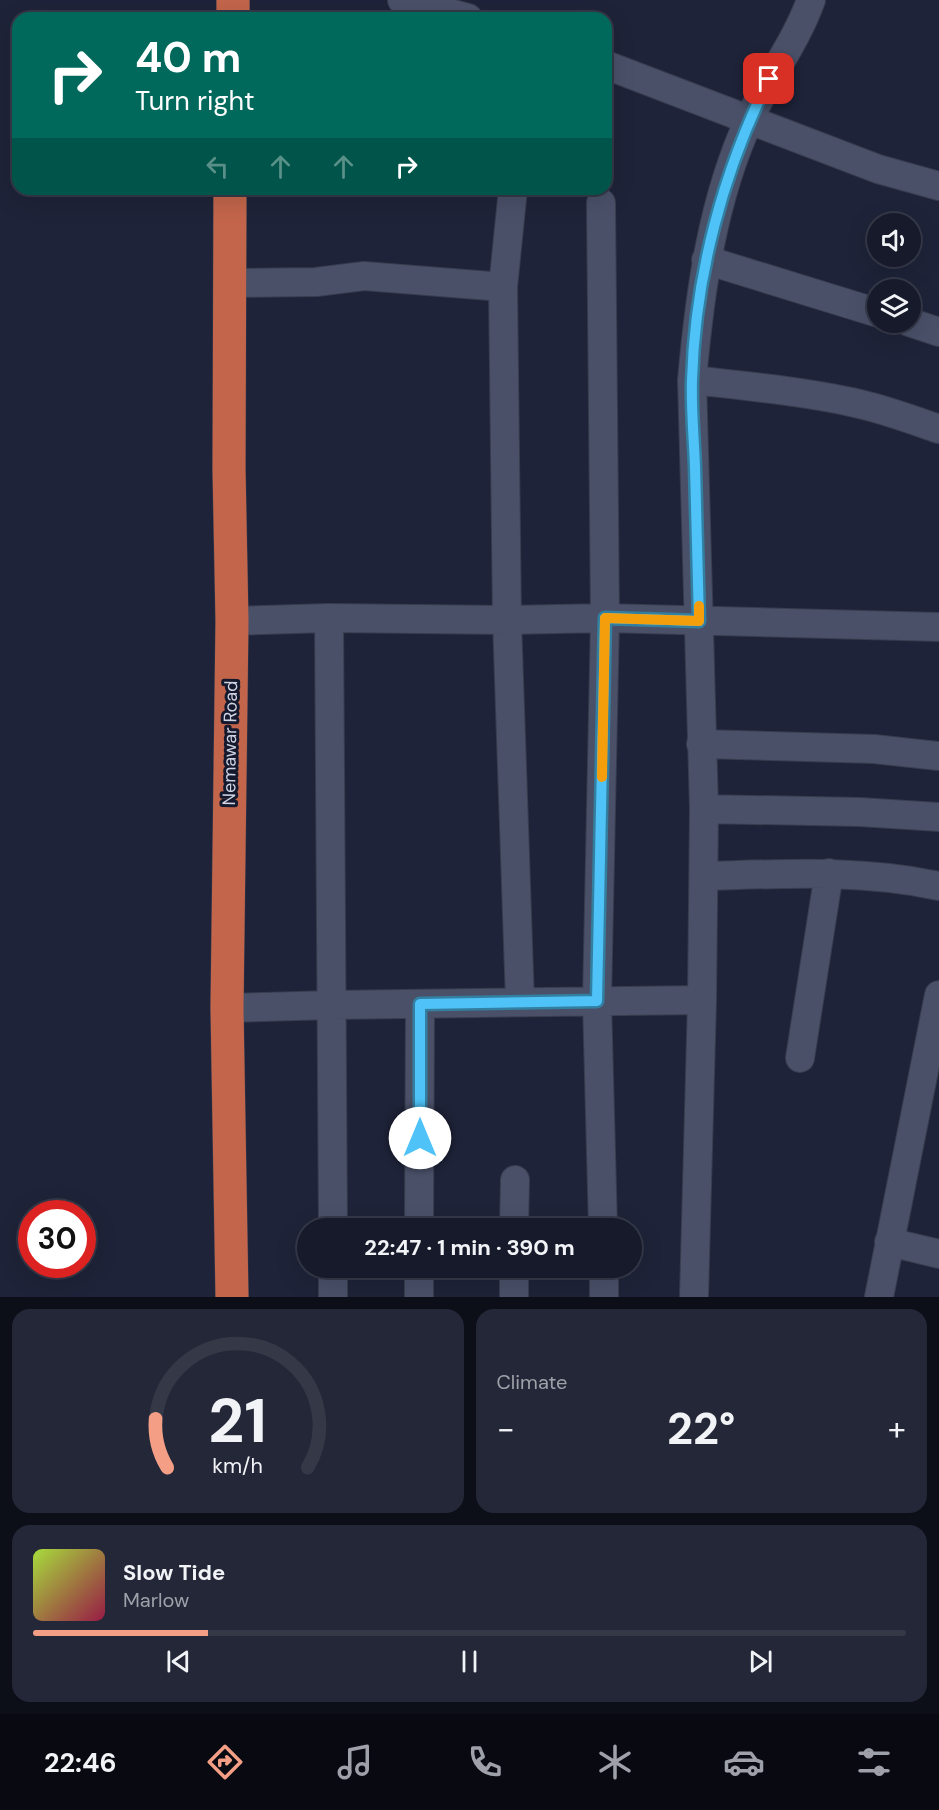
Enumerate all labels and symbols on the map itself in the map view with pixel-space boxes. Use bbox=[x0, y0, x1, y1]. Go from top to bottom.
pin bbox=[743, 53, 794, 104]
street label: Nemawar Road bbox=[217, 680, 243, 806]
position arrow bbox=[388, 1106, 452, 1170]
speed limit sign: 30 bbox=[18, 1200, 96, 1278]

